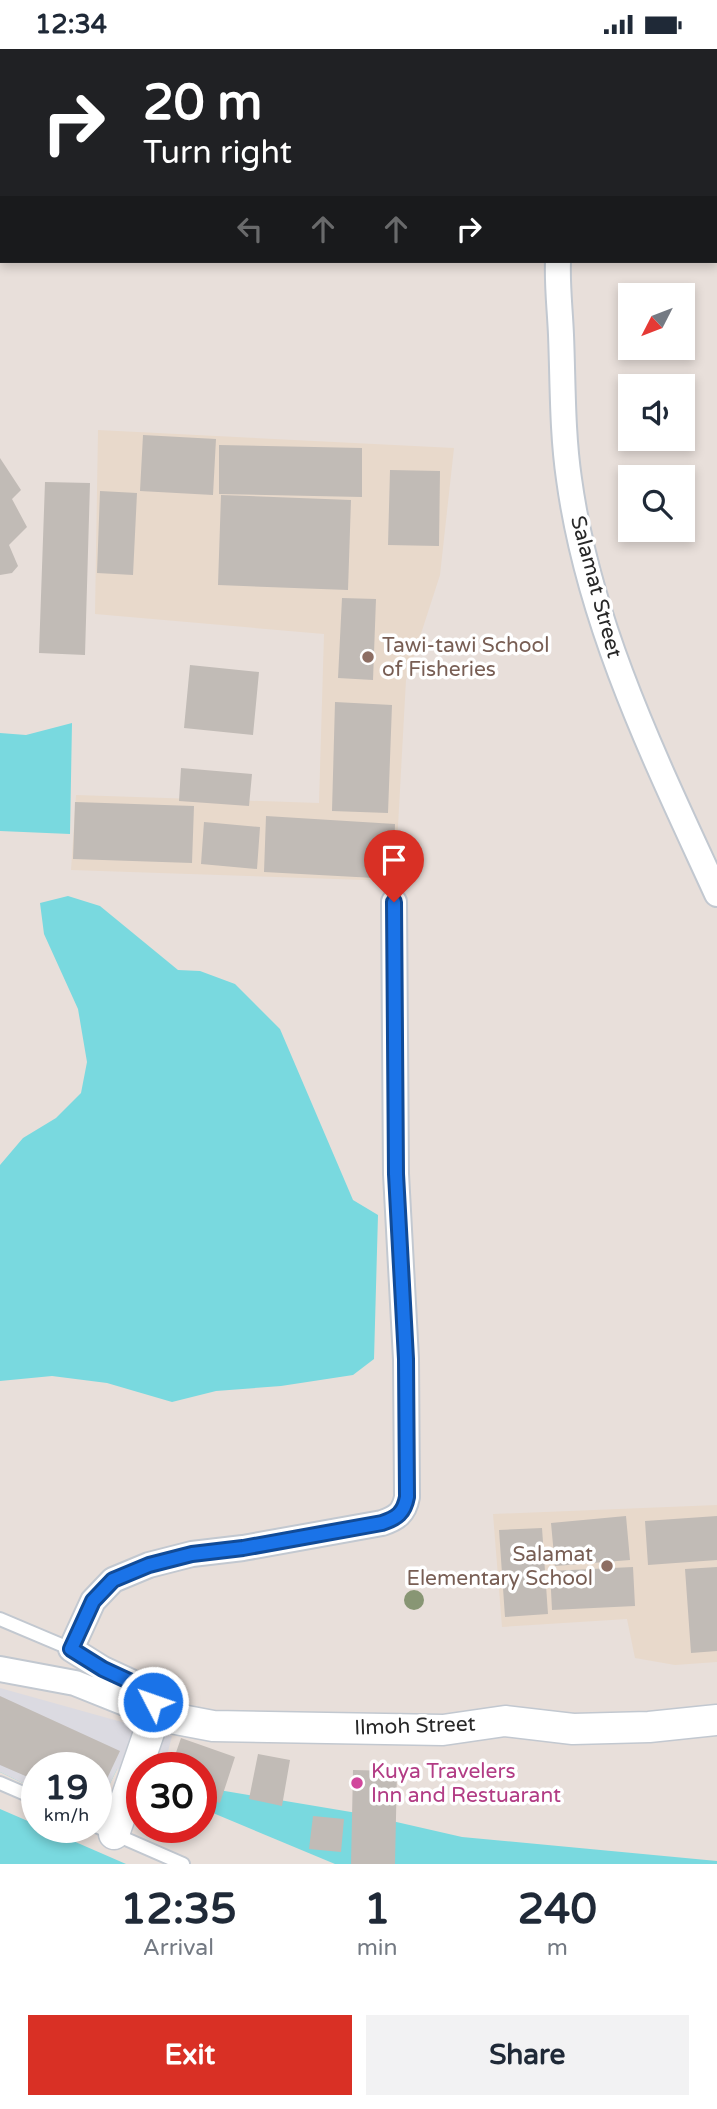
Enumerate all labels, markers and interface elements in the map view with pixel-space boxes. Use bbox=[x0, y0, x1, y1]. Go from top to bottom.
text: 12:34 bbox=[35, 9, 107, 40]
text: 20 m bbox=[143, 74, 262, 133]
icon: right bbox=[28, 77, 119, 168]
text: Turn right bbox=[143, 134, 292, 172]
icon: left bbox=[231, 210, 269, 248]
icon: ahead bbox=[304, 210, 342, 248]
icon: ahead bbox=[377, 210, 415, 248]
icon: right bbox=[450, 210, 488, 248]
north arrow bbox=[618, 283, 695, 361]
map controls bbox=[618, 283, 695, 542]
button: sound bbox=[618, 374, 695, 451]
button: search bbox=[618, 465, 695, 542]
street label: Salamat Street bbox=[565, 513, 627, 661]
place label: Tawi-tawi School of Fisheries bbox=[382, 633, 550, 682]
marker: Tawi-tawi School of Fisheries bbox=[360, 649, 376, 665]
pin bbox=[364, 830, 424, 902]
icon: arrive bbox=[375, 841, 413, 879]
place label: Salamat Elementary School bbox=[406, 1542, 593, 1591]
marker: Salamat Elementary School bbox=[599, 1558, 615, 1574]
position arrow bbox=[116, 1665, 190, 1739]
street label: Ilmoh Street bbox=[354, 1711, 476, 1741]
speed limit sign: 30 bbox=[126, 1752, 217, 1843]
place label: Kuya Travelers Inn and Restuarant bbox=[371, 1759, 561, 1808]
text: 19 bbox=[45, 1767, 88, 1809]
marker: Kuya Travelers Inn and Restuarant bbox=[349, 1775, 365, 1791]
text: km/h bbox=[44, 1804, 89, 1826]
text: 12:35 bbox=[120, 1884, 237, 1935]
text: 1 bbox=[364, 1884, 390, 1935]
text: 240 bbox=[518, 1884, 597, 1935]
text: Arrival bbox=[143, 1934, 214, 1962]
text: min bbox=[357, 1934, 398, 1962]
text: m bbox=[547, 1934, 568, 1962]
button: Exit bbox=[28, 2015, 352, 2095]
button: Share bbox=[366, 2015, 689, 2095]

